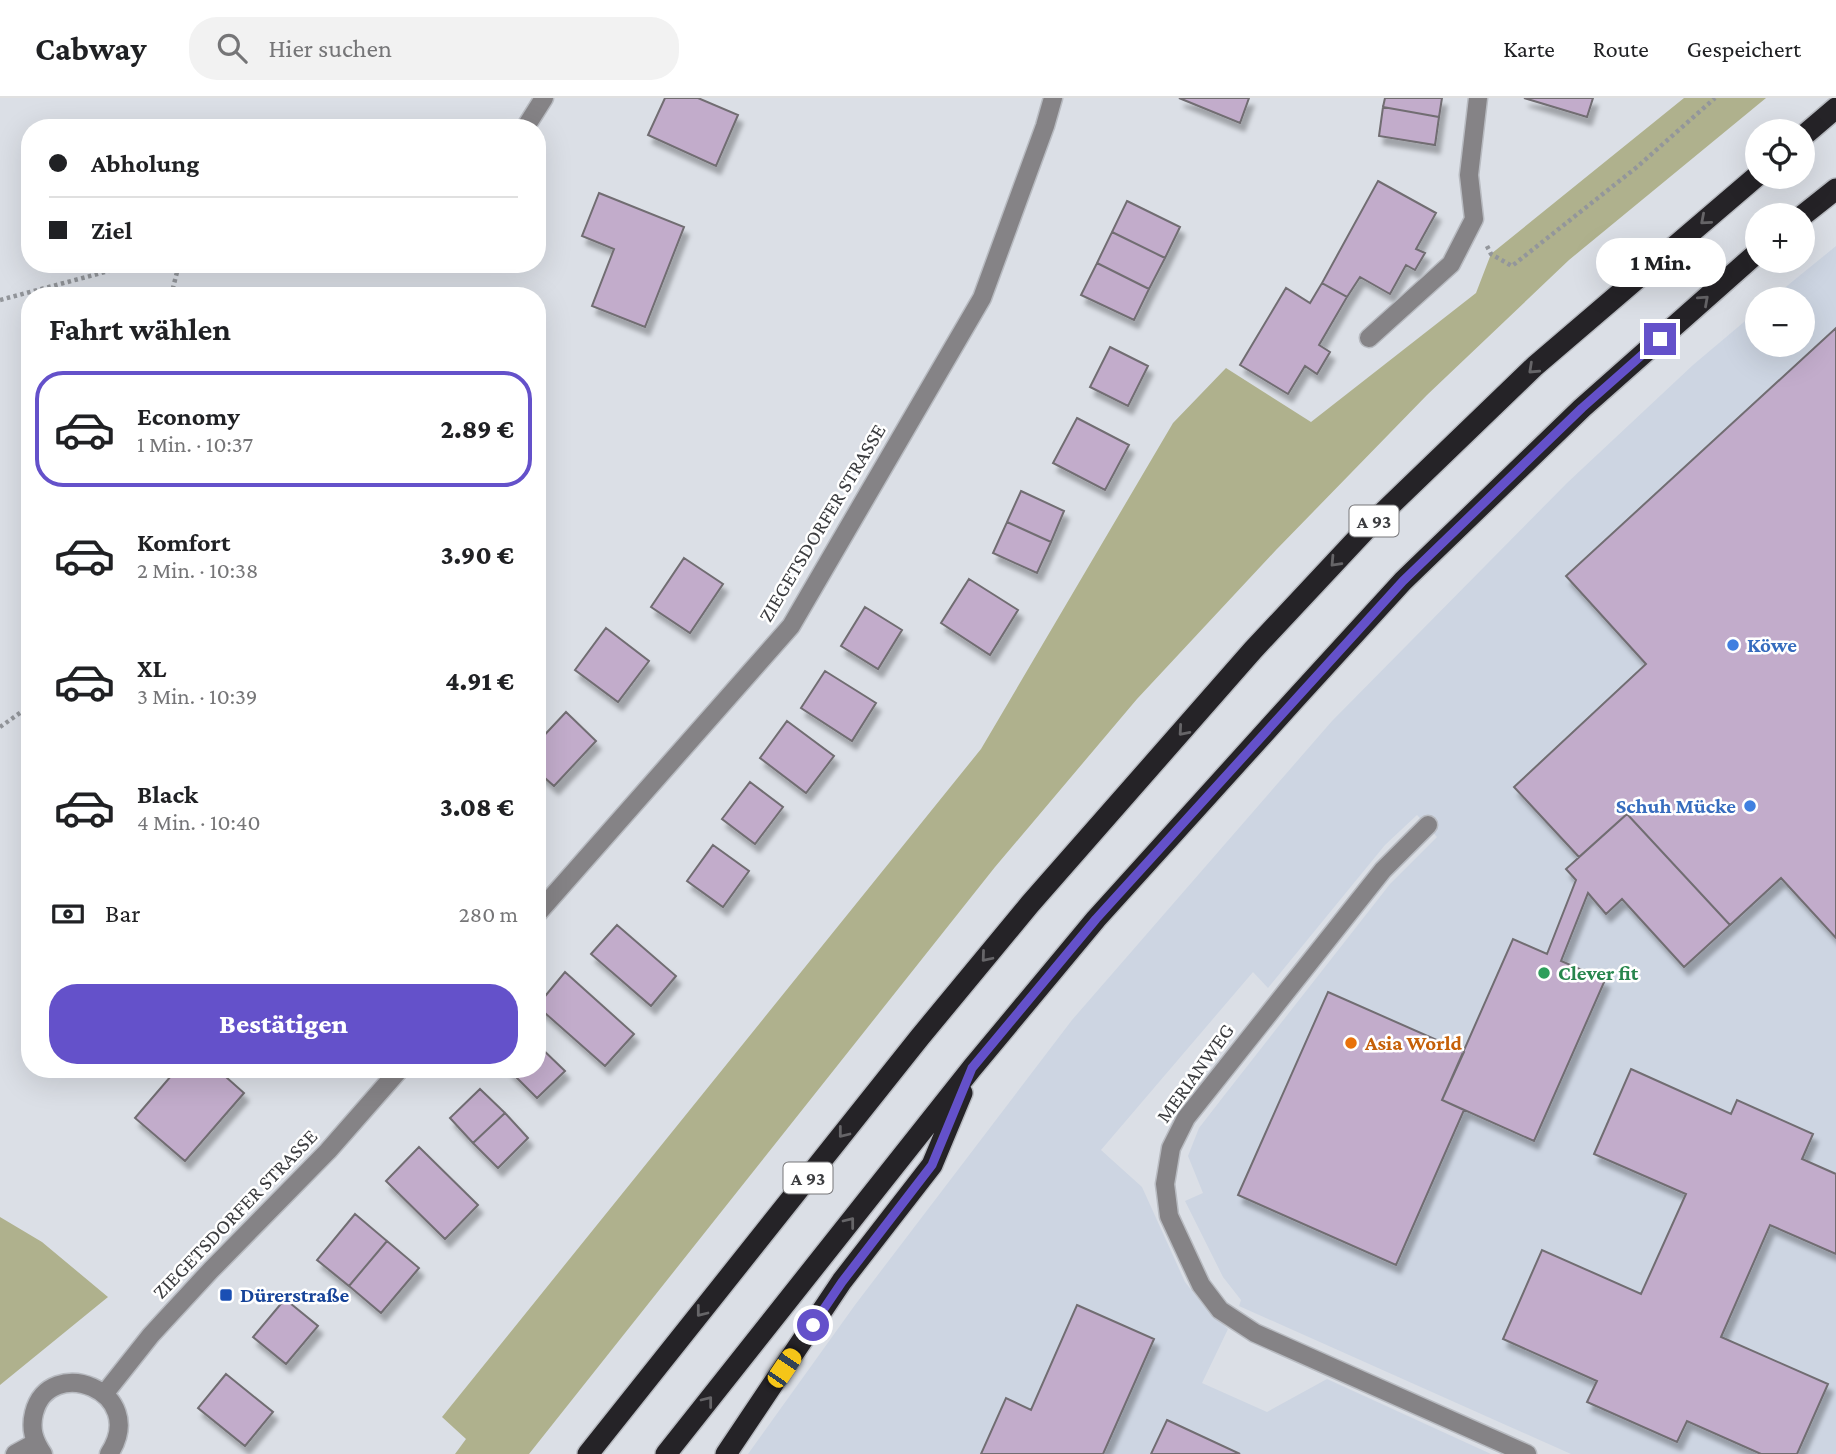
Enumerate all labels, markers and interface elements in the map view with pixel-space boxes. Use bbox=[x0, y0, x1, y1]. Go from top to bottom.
search box bbox=[189, 17, 679, 80]
icon: search bbox=[213, 29, 251, 67]
text: Cabway bbox=[35, 30, 147, 67]
text: Hier suchen bbox=[269, 34, 392, 63]
text: Karte bbox=[1503, 35, 1555, 62]
text: Route bbox=[1593, 35, 1649, 62]
text: Gespeichert bbox=[1687, 35, 1801, 62]
map controls bbox=[1745, 119, 1815, 357]
button: locate bbox=[1745, 119, 1815, 189]
text: Abholung bbox=[91, 149, 199, 178]
button: + bbox=[1745, 203, 1815, 273]
one-way arrow bbox=[1700, 212, 1713, 224]
text: Ziel bbox=[91, 216, 132, 245]
callout: 1 Min. bbox=[1595, 238, 1725, 286]
text: 1 Min. bbox=[1630, 249, 1692, 275]
button: − bbox=[1745, 287, 1815, 357]
one-way arrow bbox=[1695, 296, 1708, 308]
text: Fahrt wählen bbox=[49, 311, 231, 347]
route end bbox=[1644, 323, 1676, 355]
one-way arrow bbox=[1528, 360, 1541, 373]
icon: car bbox=[53, 398, 116, 461]
text: Economy bbox=[137, 402, 240, 431]
text: 2.89 € bbox=[440, 415, 514, 444]
street label: ZIEGETSDORFER STRASSE bbox=[753, 420, 891, 626]
text: 1 Min. · 10:37 bbox=[137, 431, 253, 457]
road number: A 93 bbox=[1350, 506, 1398, 536]
icon: car bbox=[53, 524, 116, 587]
text: Komfort bbox=[137, 528, 230, 557]
text: 3.90 € bbox=[441, 541, 514, 570]
one-way arrow bbox=[1331, 554, 1344, 567]
text: 2 Min. · 10:38 bbox=[137, 557, 258, 583]
place label: Köwe bbox=[1747, 633, 1797, 657]
marker: Köwe bbox=[1725, 637, 1741, 653]
icon: car bbox=[53, 650, 116, 713]
text: XL bbox=[137, 654, 166, 683]
text: 4.91 € bbox=[445, 667, 514, 696]
text: 3 Min. · 10:39 bbox=[137, 683, 257, 709]
one-way arrow bbox=[1179, 722, 1191, 735]
icon: car bbox=[53, 776, 116, 839]
text: Black bbox=[137, 780, 198, 809]
text: 3.08 € bbox=[440, 793, 514, 822]
place label: Schuh Mücke bbox=[1616, 794, 1736, 818]
marker: Schuh Mücke bbox=[1742, 798, 1758, 814]
text: 4 Min. · 10:40 bbox=[137, 809, 261, 835]
icon: cash bbox=[49, 895, 87, 933]
text: Bar bbox=[105, 899, 141, 928]
text: 280 m bbox=[459, 901, 518, 927]
one-way arrow bbox=[982, 948, 994, 961]
place label: Clever fit bbox=[1558, 961, 1639, 985]
marker: Clever fit bbox=[1536, 965, 1552, 981]
button: Bestätigen bbox=[49, 984, 518, 1064]
street label: MERIANWEG bbox=[1151, 1019, 1239, 1127]
place label: Asia World bbox=[1364, 1031, 1463, 1055]
marker: Asia World bbox=[1343, 1035, 1359, 1051]
street label: ZIEGETSDORFER STRASSE bbox=[148, 1124, 322, 1304]
one-way arrow bbox=[838, 1126, 851, 1138]
road number: A 93 bbox=[784, 1162, 832, 1194]
one-way arrow bbox=[841, 1218, 854, 1230]
place label: Dürerstraße bbox=[240, 1283, 349, 1307]
marker: Dürerstraße bbox=[218, 1287, 234, 1303]
one-way arrow bbox=[697, 1304, 710, 1316]
route start bbox=[797, 1309, 829, 1341]
car bbox=[764, 1345, 805, 1391]
one-way arrow bbox=[700, 1396, 712, 1409]

